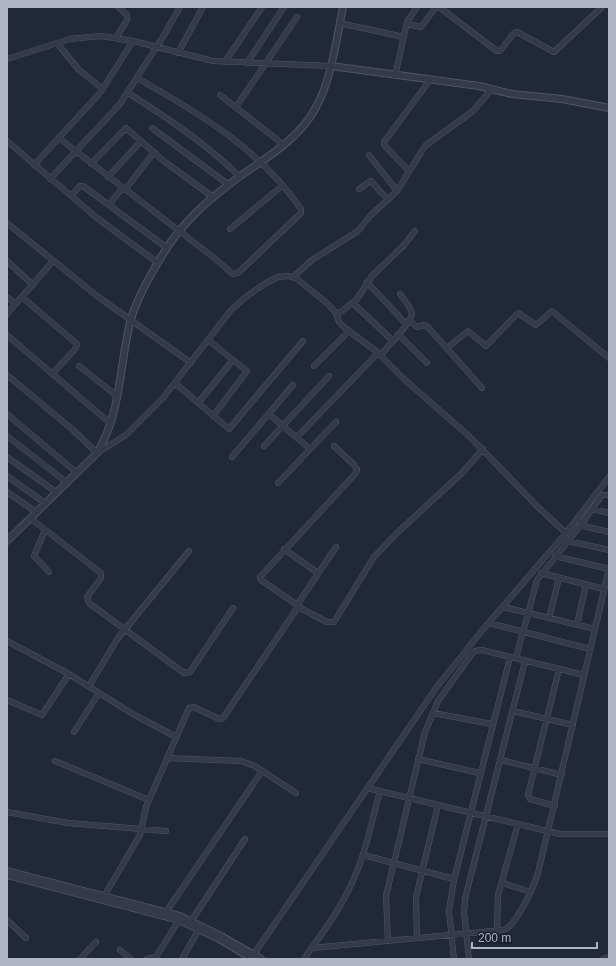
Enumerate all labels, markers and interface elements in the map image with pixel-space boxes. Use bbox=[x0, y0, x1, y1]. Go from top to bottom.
scale bar bbox=[472, 924, 597, 950]
text: 200 m bbox=[478, 931, 511, 945]

